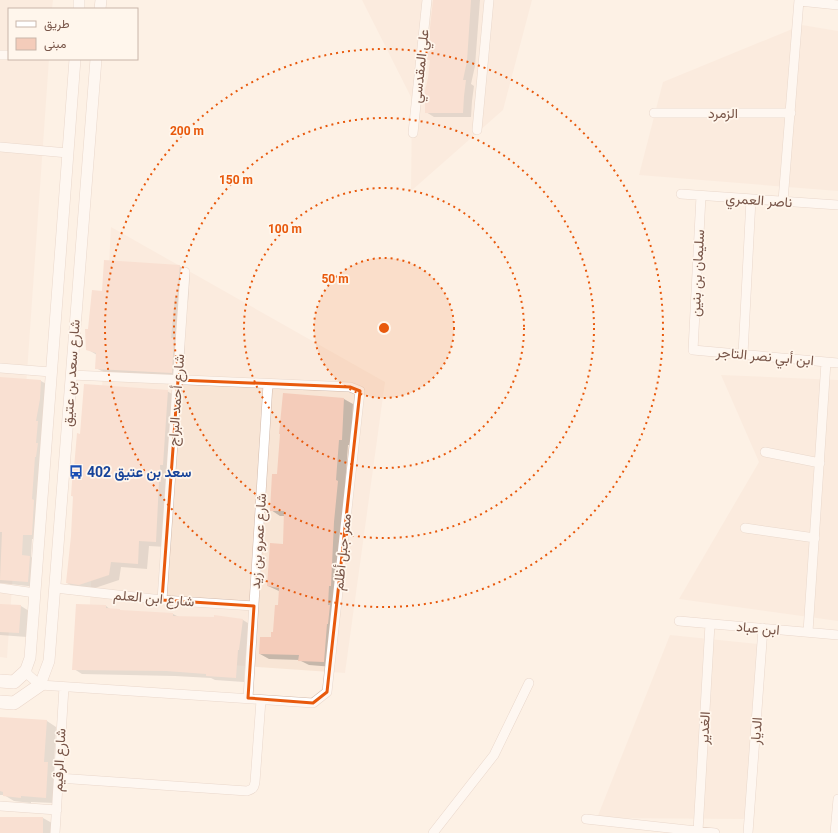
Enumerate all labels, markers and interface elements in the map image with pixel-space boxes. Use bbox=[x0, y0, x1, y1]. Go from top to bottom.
legend bbox=[8, 8, 138, 60]
text: طريق bbox=[44, 17, 70, 32]
street label: علي المقدسي bbox=[408, 28, 436, 104]
text: مبنى bbox=[44, 37, 66, 52]
street label: الزمرد bbox=[708, 105, 738, 122]
text: 200 m bbox=[170, 124, 204, 138]
text: 150 m bbox=[219, 173, 253, 187]
street label: ناصر العمري bbox=[725, 190, 793, 214]
text: 100 m bbox=[268, 222, 302, 236]
street label: سليمان بن بنين bbox=[687, 229, 708, 317]
text: 50 m bbox=[321, 272, 349, 286]
street label: شارع سعد بن عتيق bbox=[59, 319, 86, 427]
centre of rings bbox=[377, 321, 391, 335]
street label: ابن أبي نصر التاجر bbox=[714, 344, 815, 372]
street label: شارع أحمد البراج bbox=[165, 353, 190, 447]
bus stop icon: سعد بن عتيق 402 bbox=[68, 464, 84, 480]
place label: سعد بن عتيق 402 bbox=[87, 464, 191, 481]
street label: شارع عمرو بن زيد bbox=[247, 492, 272, 590]
street label: ممر جبل أظلم bbox=[330, 513, 355, 591]
street label: شارع ابن العلم bbox=[113, 586, 195, 612]
street label: ابن عباد bbox=[736, 618, 780, 639]
street label: الغدير bbox=[695, 711, 714, 746]
street label: الديار bbox=[747, 717, 766, 746]
street label: شارع الرقيم bbox=[49, 728, 72, 792]

